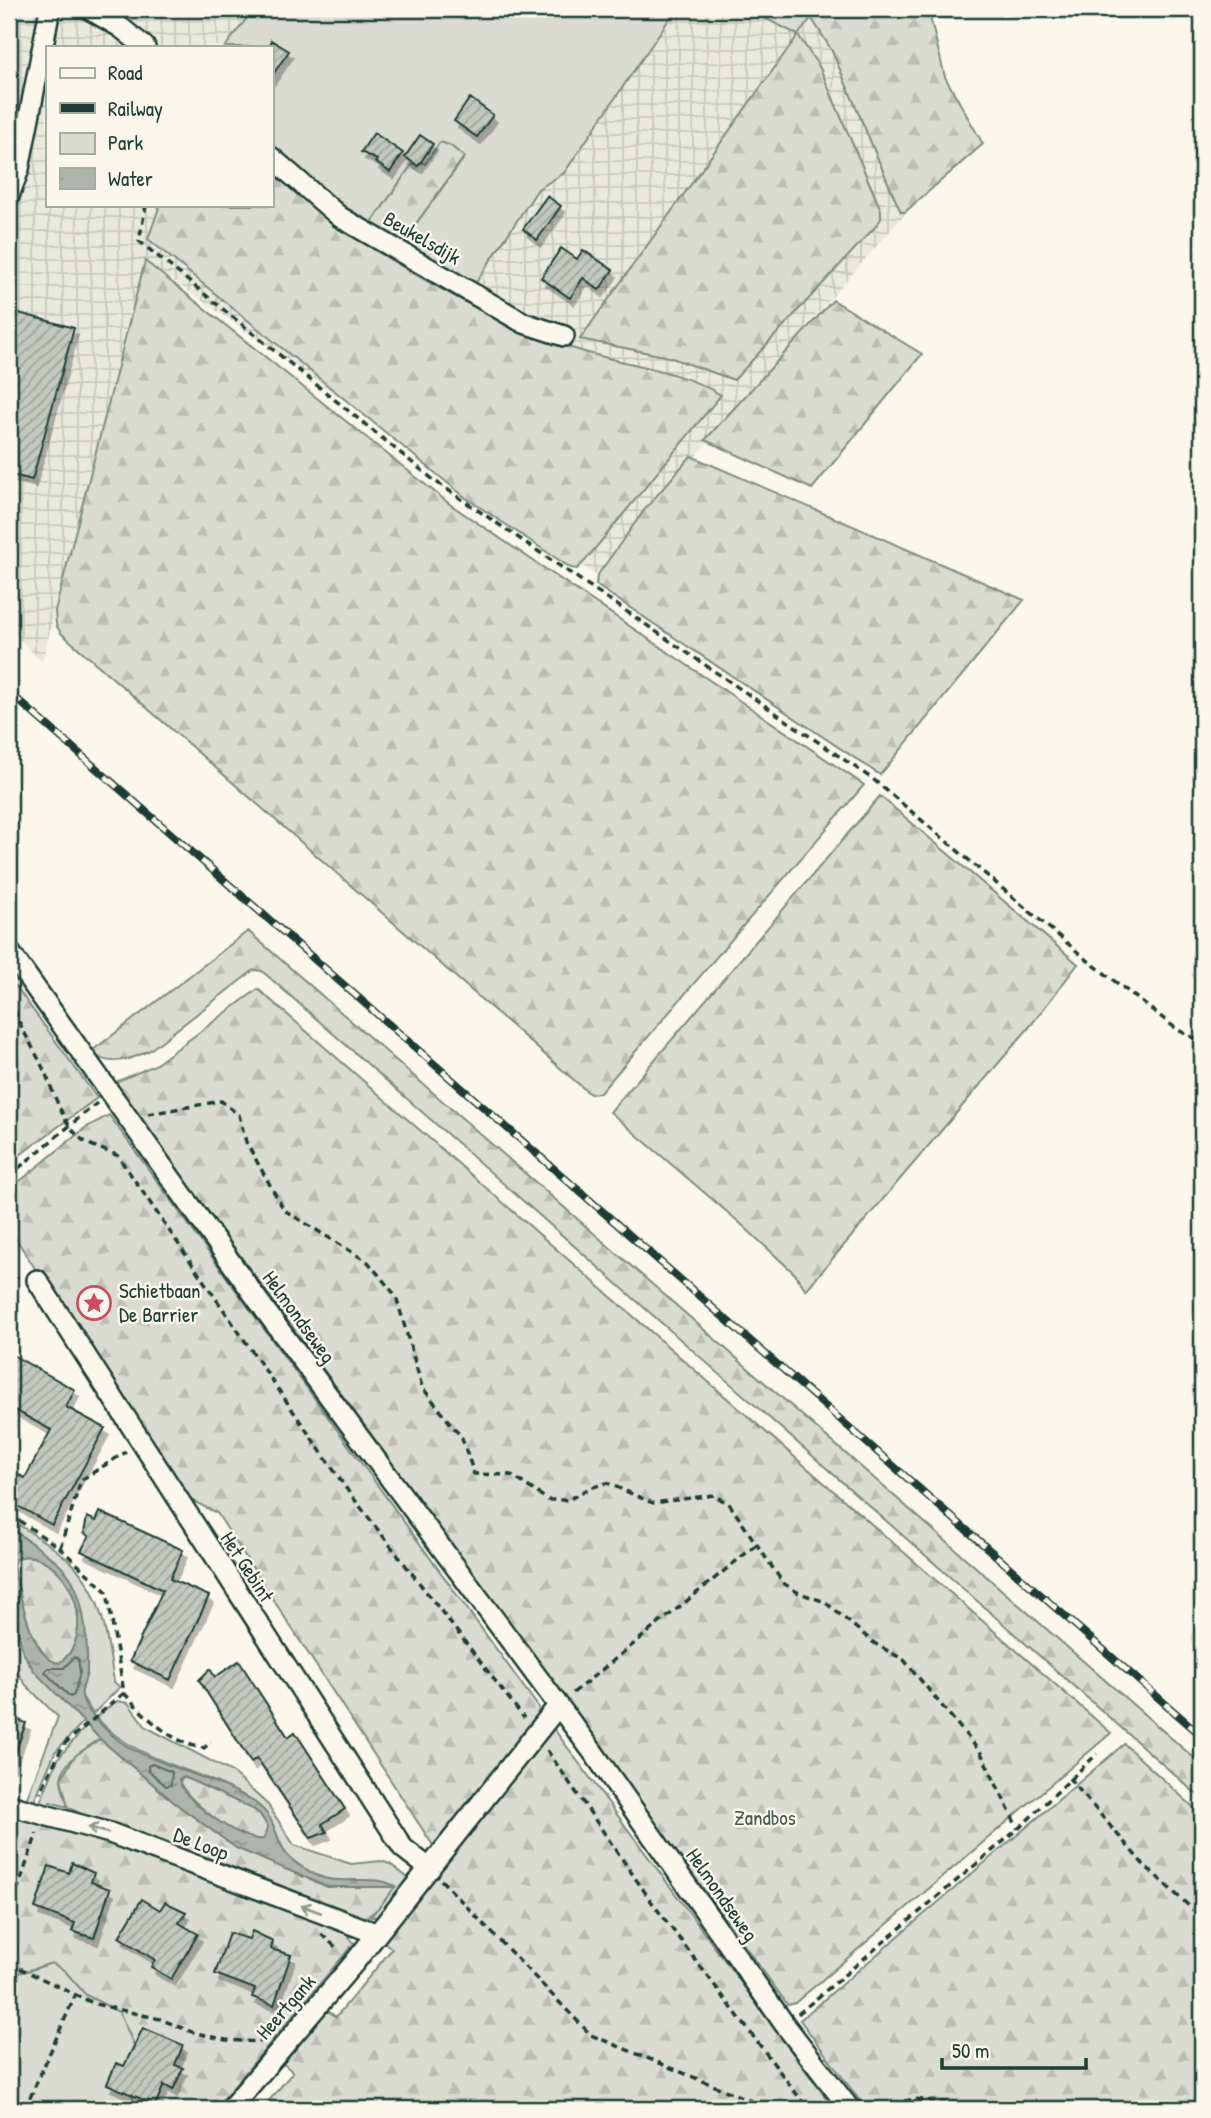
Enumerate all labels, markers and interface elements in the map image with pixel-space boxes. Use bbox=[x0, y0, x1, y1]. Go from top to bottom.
legend bbox=[46, 46, 273, 206]
text: Road bbox=[108, 58, 142, 87]
text: Railway bbox=[108, 94, 163, 123]
text: Park bbox=[108, 128, 143, 157]
text: Water bbox=[108, 164, 153, 193]
street label: Beukelsdijk bbox=[378, 204, 466, 271]
street label: Helmondseweg bbox=[256, 1264, 343, 1369]
place label: Schietbaan De Barrier bbox=[119, 1276, 201, 1329]
place icon: Schietbaan De Barrier bbox=[75, 1284, 113, 1322]
street label: Het Gebint bbox=[214, 1526, 281, 1608]
park label: Zandbos bbox=[734, 1803, 796, 1832]
street label: De Loop bbox=[169, 1820, 233, 1867]
one-way arrow bbox=[87, 1822, 109, 1835]
street label: Helmondseweg bbox=[680, 1842, 765, 1947]
one-way arrow bbox=[300, 1902, 322, 1915]
street label: Heertgank bbox=[249, 1968, 322, 2045]
scale bar bbox=[942, 2027, 1085, 2071]
text: 50 m bbox=[952, 2036, 989, 2065]

